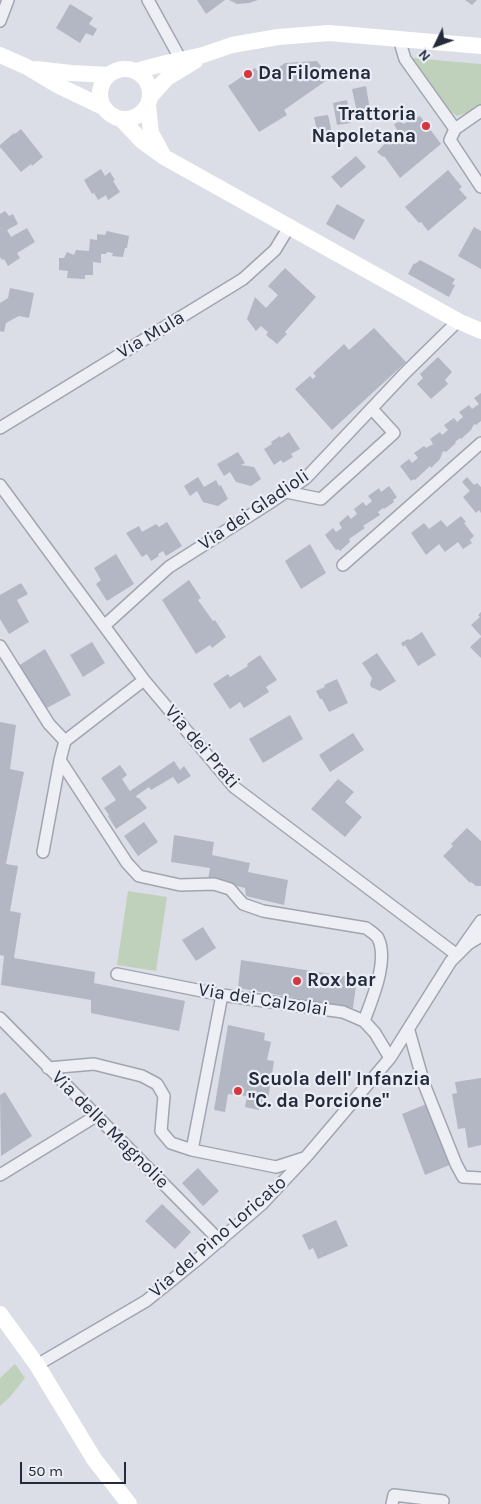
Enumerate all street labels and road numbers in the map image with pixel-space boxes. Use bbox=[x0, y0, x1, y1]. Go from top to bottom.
street label: Via Mula bbox=[113, 306, 189, 364]
street label: Via dei Gladioli bbox=[194, 465, 314, 555]
street label: Via dei Prati bbox=[160, 701, 244, 793]
street label: Via dei Calzolai bbox=[197, 979, 329, 1021]
street label: Via delle Magnolie bbox=[46, 1066, 174, 1194]
street label: Via del Pino Loricato bbox=[145, 1171, 291, 1303]

